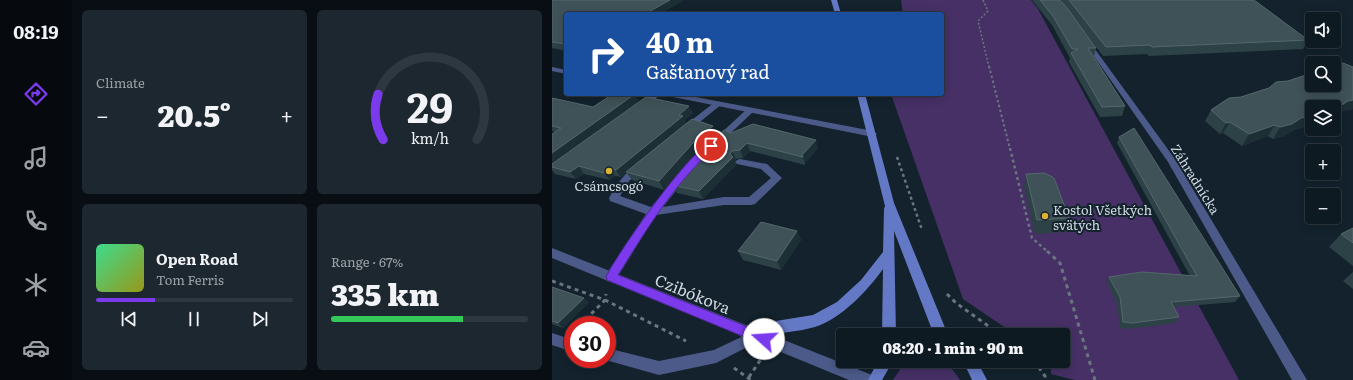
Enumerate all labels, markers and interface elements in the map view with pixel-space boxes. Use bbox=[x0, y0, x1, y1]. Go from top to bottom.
map controls bbox=[1305, 12, 1341, 224]
button: sound bbox=[1305, 12, 1341, 48]
text: 08:19 bbox=[13, 18, 59, 45]
text: 40 m bbox=[646, 20, 714, 62]
icon: right bbox=[580, 28, 632, 80]
button: search bbox=[1305, 56, 1341, 92]
text: Gaštanový rad bbox=[646, 58, 769, 85]
text: Climate bbox=[96, 73, 145, 92]
text: 29 bbox=[406, 74, 453, 136]
icon: directions bbox=[22, 80, 50, 108]
text: 20.5° bbox=[158, 92, 231, 136]
text: − bbox=[96, 98, 109, 131]
text: + bbox=[280, 98, 293, 131]
button: layers bbox=[1305, 100, 1341, 136]
text: km/h bbox=[410, 127, 449, 148]
pin bbox=[694, 129, 728, 163]
icon: arrive bbox=[700, 135, 722, 157]
street label: Záhradnícka bbox=[1167, 140, 1225, 218]
icon: music bbox=[22, 144, 50, 172]
button: + bbox=[1305, 144, 1341, 180]
marker: Csámcsogó bbox=[604, 166, 614, 176]
place label: Csámcsogó bbox=[575, 176, 644, 195]
button: − bbox=[1305, 188, 1341, 224]
place label: Kostol Všetkých svätých bbox=[1053, 200, 1152, 234]
icon: phone bbox=[22, 207, 50, 235]
marker: Kostol Všetkých svätých bbox=[1040, 211, 1050, 221]
text: Open Road bbox=[156, 247, 238, 270]
text: Range · 67% bbox=[331, 252, 403, 271]
street label: Czibókova bbox=[652, 267, 735, 319]
text: Tom Ferris bbox=[156, 270, 224, 289]
icon: climate bbox=[22, 271, 50, 299]
text: 335 km bbox=[331, 271, 439, 315]
icon: previous bbox=[118, 308, 140, 330]
icon: pause bbox=[183, 308, 205, 330]
icon: next bbox=[249, 308, 271, 330]
speed limit sign: 30 bbox=[564, 316, 616, 368]
position arrow bbox=[743, 318, 785, 360]
icon: car bbox=[22, 334, 50, 362]
text: 08:20 · 1 min · 90 m bbox=[882, 336, 1024, 359]

